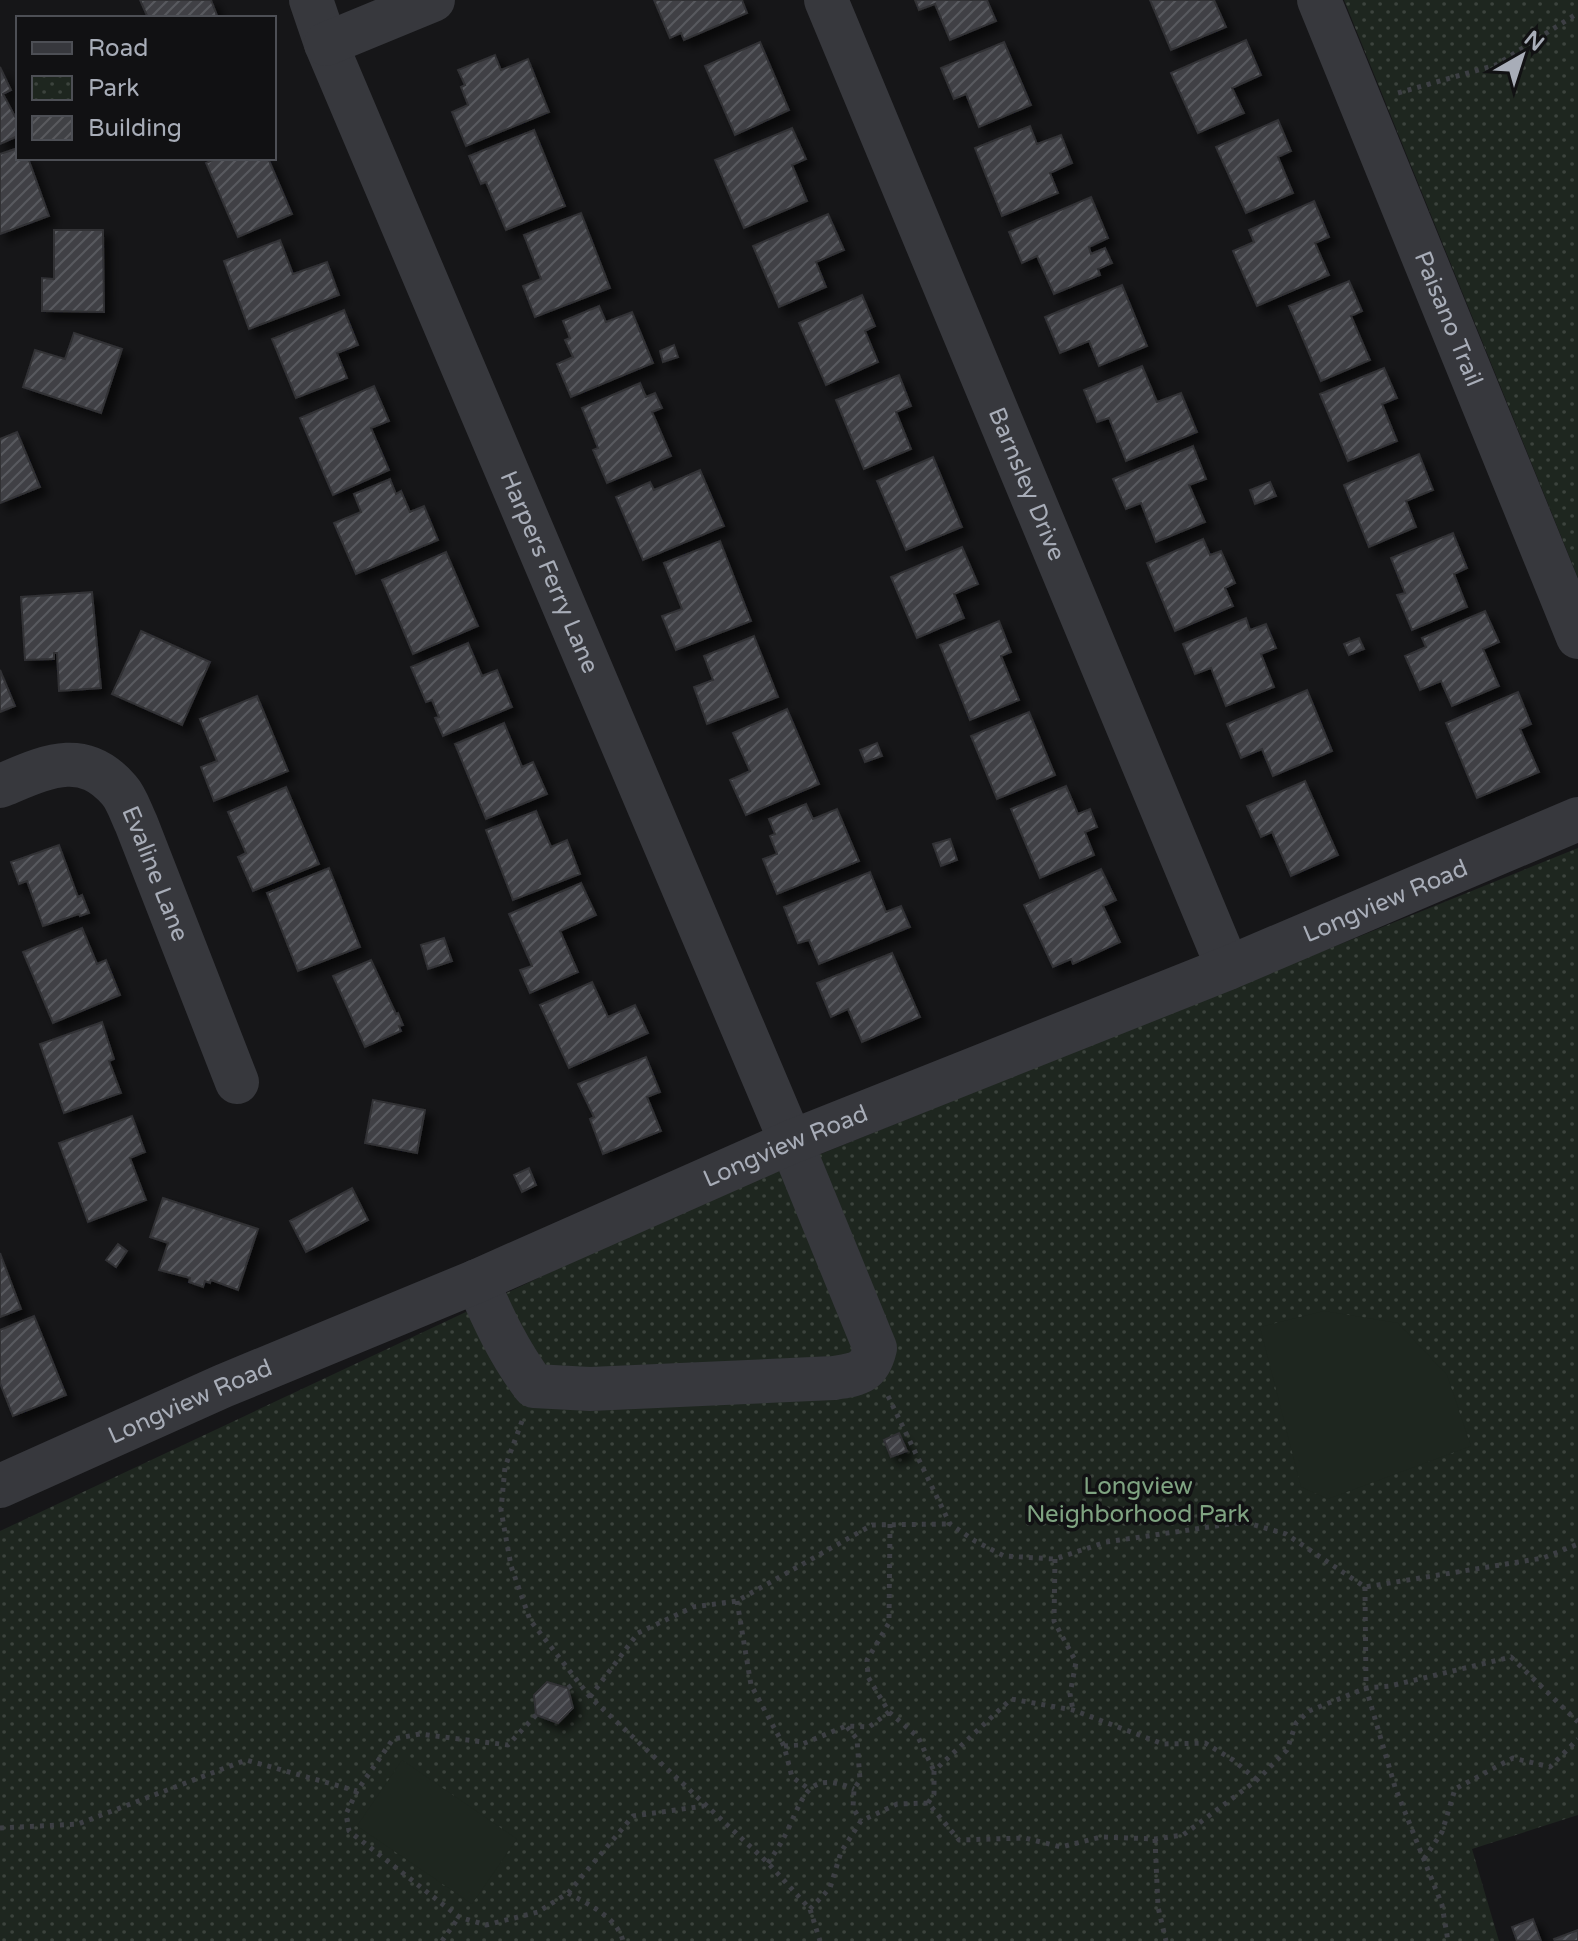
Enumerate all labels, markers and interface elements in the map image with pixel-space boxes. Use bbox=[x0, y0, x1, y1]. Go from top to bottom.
legend bbox=[16, 16, 276, 160]
north arrow bbox=[1482, 16, 1562, 96]
text: N bbox=[1519, 26, 1549, 57]
text: Road bbox=[88, 34, 148, 63]
text: Park bbox=[88, 74, 139, 103]
text: Building bbox=[88, 114, 182, 143]
street label: Paisano Trail bbox=[1408, 247, 1489, 391]
street label: Barnsley Drive bbox=[982, 403, 1071, 565]
street label: Harpers Ferry Lane bbox=[494, 467, 605, 678]
street label: Evaline Lane bbox=[115, 802, 195, 945]
street label: Longview Road bbox=[1299, 854, 1472, 949]
street label: Longview Road bbox=[699, 1099, 872, 1194]
street label: Longview Road bbox=[104, 1353, 276, 1451]
park label: Longview Neighborhood Park bbox=[1026, 1472, 1250, 1529]

